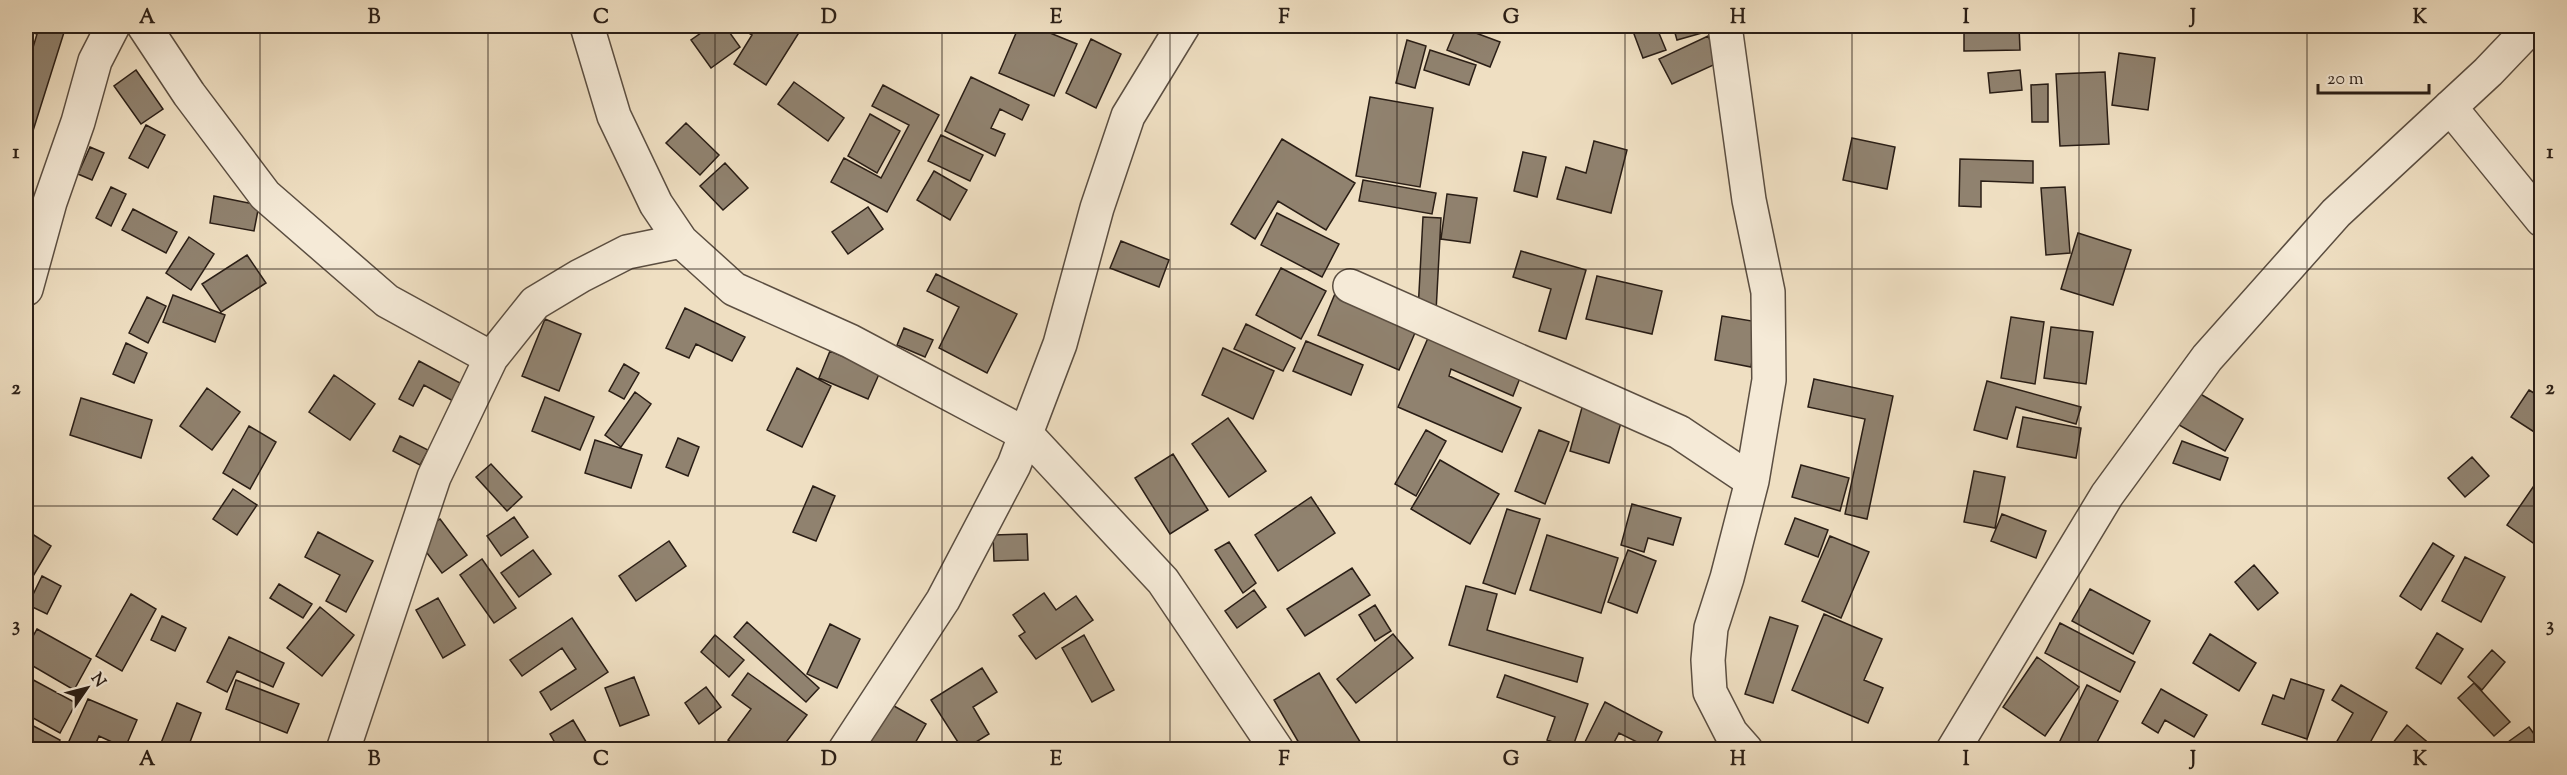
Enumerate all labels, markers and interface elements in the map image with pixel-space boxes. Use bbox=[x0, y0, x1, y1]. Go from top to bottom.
text: A bbox=[139, 4, 156, 33]
text: B bbox=[368, 4, 381, 33]
text: C bbox=[593, 4, 609, 33]
text: D bbox=[821, 4, 837, 33]
text: E bbox=[1050, 4, 1063, 33]
text: F bbox=[1278, 4, 1290, 33]
text: G bbox=[1503, 4, 1520, 33]
text: H bbox=[1730, 4, 1746, 33]
text: I bbox=[1963, 4, 1970, 33]
text: J bbox=[2188, 4, 2196, 33]
text: K bbox=[2413, 4, 2428, 33]
scale bar bbox=[2318, 57, 2429, 95]
text: 20 m bbox=[2327, 67, 2364, 93]
text: 1 bbox=[13, 139, 20, 168]
text: 1 bbox=[2547, 139, 2554, 168]
text: 2 bbox=[11, 375, 21, 404]
text: 2 bbox=[2545, 375, 2555, 404]
text: 3 bbox=[12, 612, 20, 641]
text: 3 bbox=[2546, 612, 2554, 641]
north arrow bbox=[57, 658, 117, 718]
text: N bbox=[84, 669, 110, 693]
text: A bbox=[139, 746, 156, 775]
text: B bbox=[368, 746, 381, 775]
text: C bbox=[593, 746, 609, 775]
text: D bbox=[821, 746, 837, 775]
text: E bbox=[1050, 746, 1063, 775]
text: F bbox=[1278, 746, 1290, 775]
text: G bbox=[1503, 746, 1520, 775]
text: H bbox=[1730, 746, 1746, 775]
text: I bbox=[1963, 746, 1970, 775]
text: J bbox=[2188, 746, 2196, 775]
text: K bbox=[2413, 746, 2428, 775]

